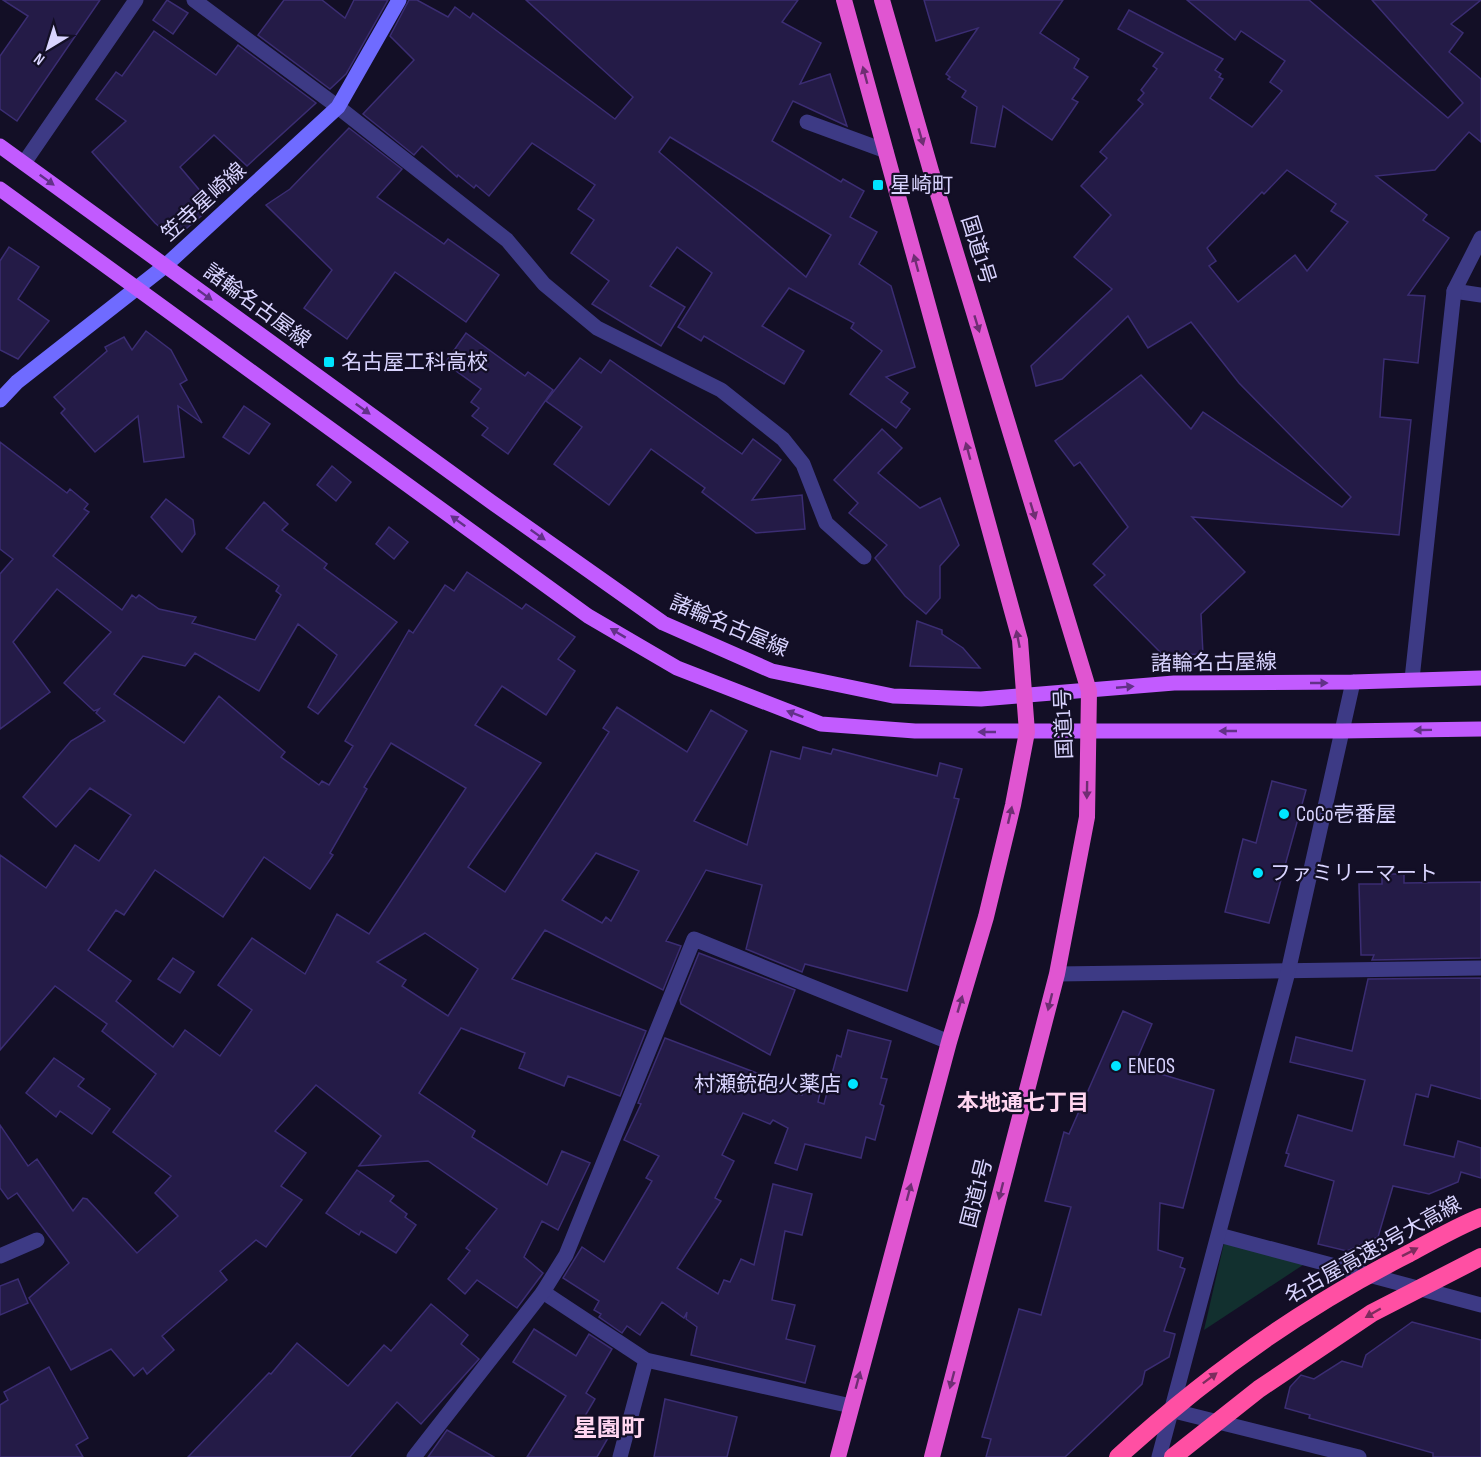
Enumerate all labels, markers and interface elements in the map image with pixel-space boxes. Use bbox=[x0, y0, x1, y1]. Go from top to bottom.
north arrow bbox=[18, 18, 78, 78]
text: N bbox=[30, 49, 49, 69]
one-way arrow bbox=[860, 65, 869, 83]
one-way arrow bbox=[917, 128, 926, 146]
street label: 笠寺星崎線 bbox=[157, 158, 251, 246]
place label: 星崎町 bbox=[890, 173, 953, 198]
one-way arrow bbox=[39, 174, 55, 186]
marker: 星崎町 bbox=[871, 178, 885, 192]
street label: 国道1号 bbox=[956, 213, 1000, 287]
one-way arrow bbox=[911, 254, 920, 272]
street label: 諸輪名古屋線 bbox=[199, 259, 315, 353]
one-way arrow bbox=[196, 289, 212, 301]
one-way arrow bbox=[973, 315, 982, 333]
place label: 名古屋工科高校 bbox=[341, 350, 488, 375]
marker: 名古屋工科高校 bbox=[322, 355, 336, 369]
one-way arrow bbox=[354, 403, 370, 415]
one-way arrow bbox=[962, 442, 972, 460]
one-way arrow bbox=[1029, 502, 1038, 520]
one-way arrow bbox=[451, 515, 467, 527]
one-way arrow bbox=[530, 529, 546, 541]
street label: 諸輪名古屋線 bbox=[666, 590, 792, 662]
one-way arrow bbox=[610, 628, 626, 639]
one-way arrow bbox=[1013, 629, 1022, 648]
street label: 諸輪名古屋線 bbox=[1151, 649, 1277, 677]
one-way arrow bbox=[1310, 678, 1329, 688]
one-way arrow bbox=[1115, 682, 1134, 692]
street label: 国道1号 bbox=[1050, 688, 1078, 760]
one-way arrow bbox=[785, 708, 803, 718]
one-way arrow bbox=[1413, 725, 1432, 735]
one-way arrow bbox=[1218, 726, 1237, 736]
one-way arrow bbox=[978, 727, 997, 737]
one-way arrow bbox=[1082, 780, 1092, 799]
place label: CoCo壱番屋 bbox=[1296, 802, 1396, 827]
one-way arrow bbox=[1006, 806, 1016, 824]
marker: CoCo壱番屋 bbox=[1277, 807, 1291, 821]
place label: ファミリーマート bbox=[1270, 861, 1438, 886]
marker: ファミリーマート bbox=[1251, 866, 1265, 880]
one-way arrow bbox=[1044, 993, 1054, 1011]
one-way arrow bbox=[956, 995, 965, 1013]
place label: ENEOS bbox=[1128, 1054, 1175, 1079]
marker: ENEOS bbox=[1109, 1059, 1123, 1073]
place label: 村瀬銃砲火薬店 bbox=[694, 1072, 841, 1097]
marker: 村瀬銃砲火薬店 bbox=[846, 1077, 860, 1091]
district label: 本地通七丁目 bbox=[957, 1090, 1089, 1117]
street label: 国道1号 bbox=[956, 1156, 998, 1230]
one-way arrow bbox=[996, 1182, 1005, 1200]
one-way arrow bbox=[904, 1183, 914, 1201]
street label: 名古屋高速3号大高線 bbox=[1280, 1191, 1466, 1309]
one-way arrow bbox=[1402, 1248, 1419, 1257]
one-way arrow bbox=[1364, 1308, 1381, 1318]
one-way arrow bbox=[853, 1371, 863, 1389]
one-way arrow bbox=[947, 1371, 956, 1389]
one-way arrow bbox=[1202, 1371, 1218, 1384]
district label: 星園町 bbox=[573, 1414, 645, 1443]

